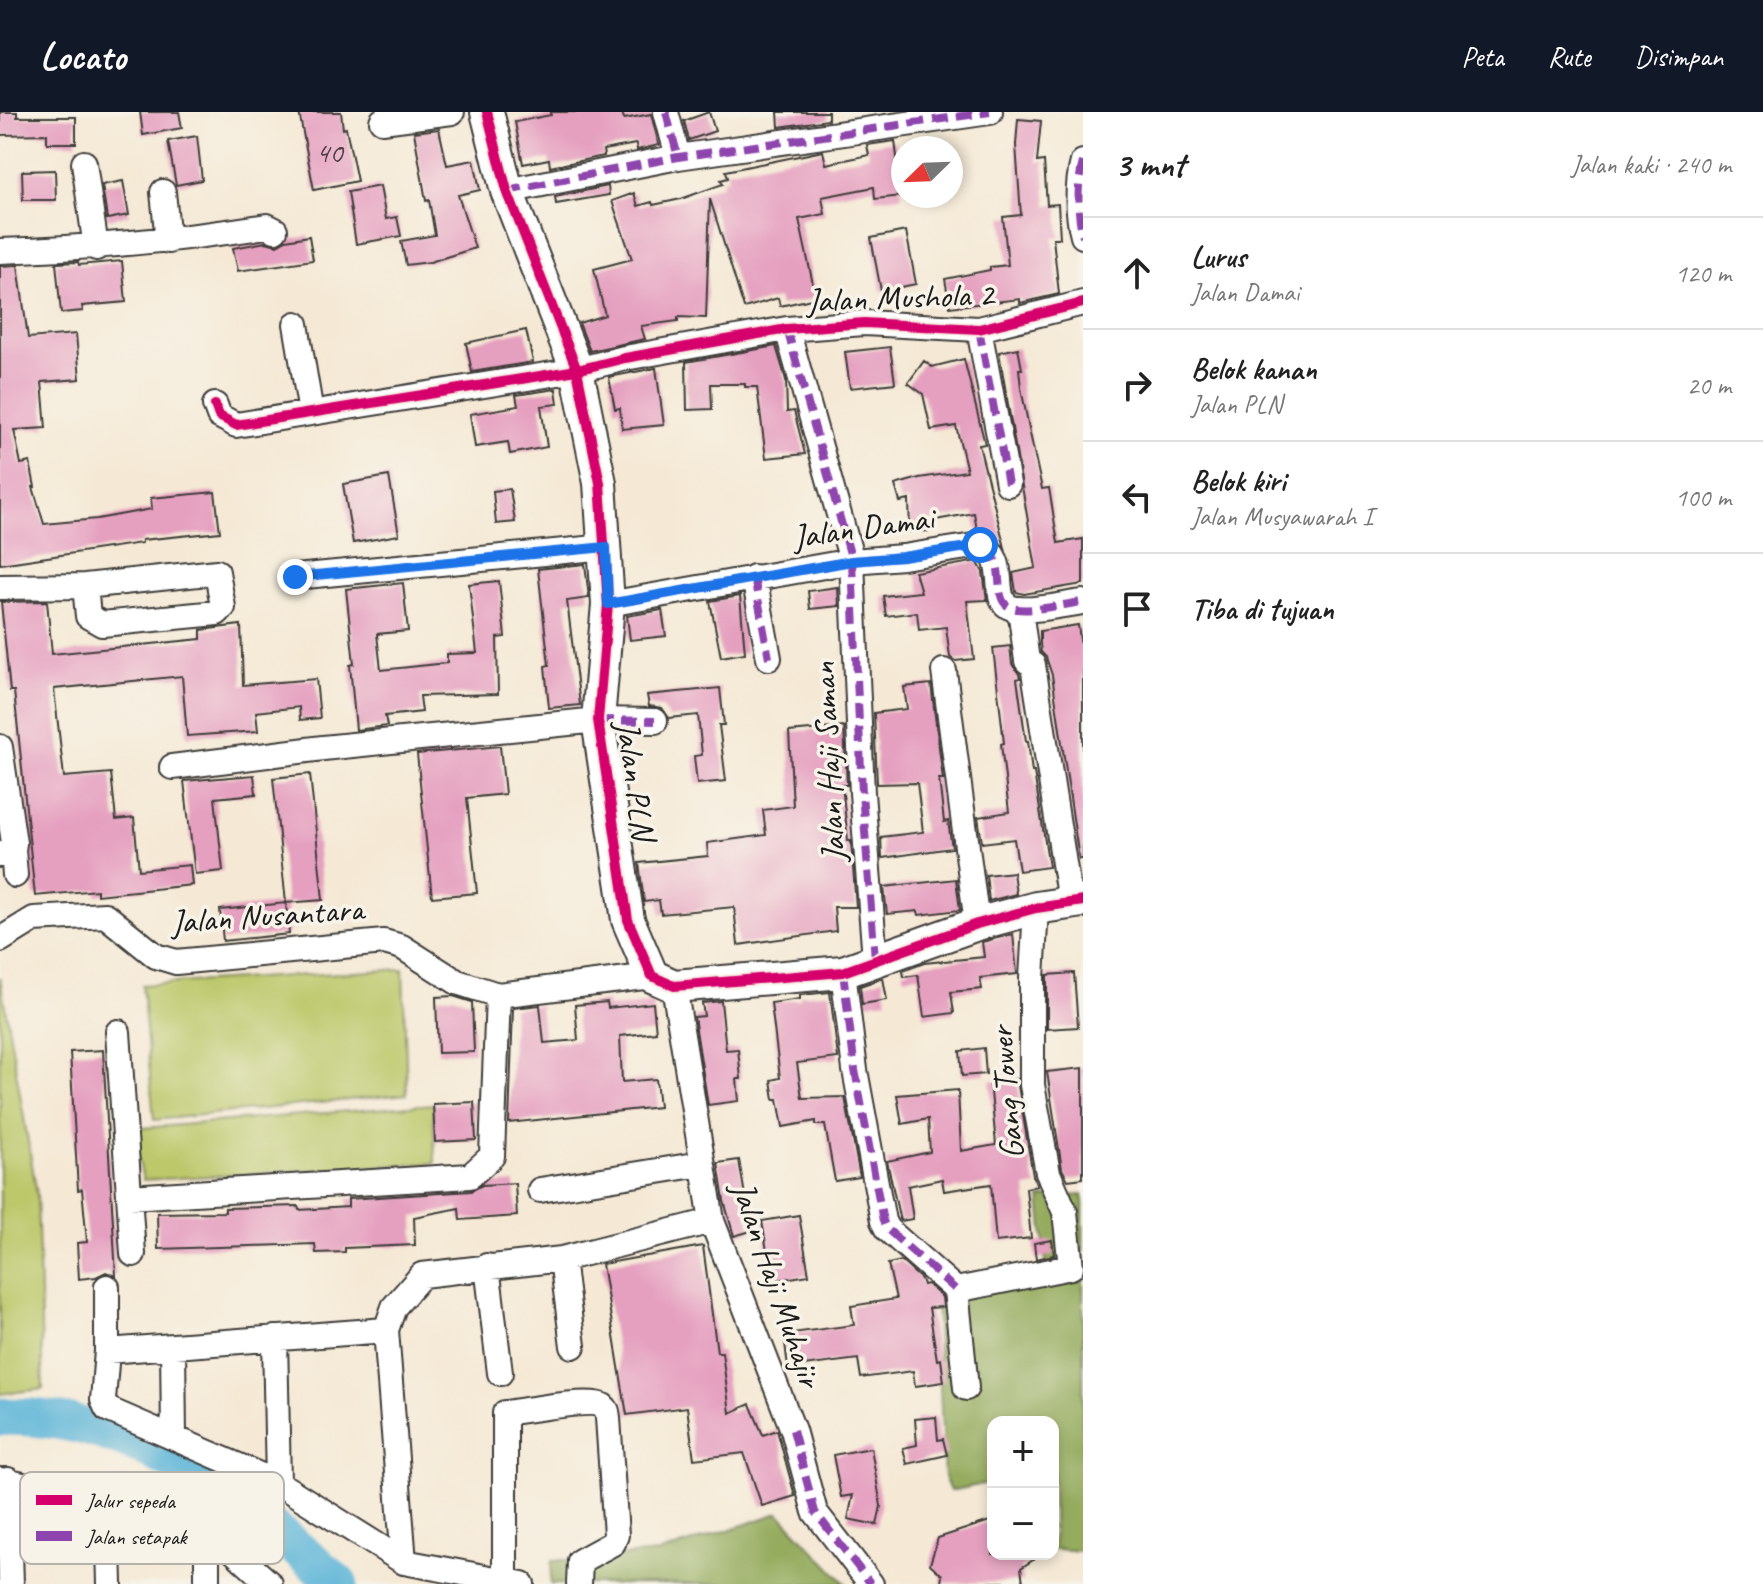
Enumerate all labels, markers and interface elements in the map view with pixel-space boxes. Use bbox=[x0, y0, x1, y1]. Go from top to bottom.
text: Locato bbox=[40, 33, 126, 80]
text: Peta bbox=[1462, 39, 1504, 74]
text: Rute bbox=[1548, 39, 1591, 74]
text: Disimpan bbox=[1635, 39, 1723, 74]
house number: 40 bbox=[316, 133, 345, 171]
north arrow bbox=[891, 136, 963, 208]
text: 3 mnt bbox=[1115, 143, 1185, 186]
text: Jalan kaki · 240 m bbox=[1571, 148, 1731, 181]
text: Lurus bbox=[1191, 238, 1246, 276]
icon: ahead bbox=[1115, 251, 1159, 295]
text: 120 m bbox=[1675, 257, 1731, 290]
street label: Jalan Mushola 2 bbox=[804, 272, 997, 322]
text: Jalan Damai bbox=[1191, 276, 1299, 309]
text: Belok kanan bbox=[1191, 350, 1316, 388]
icon: right bbox=[1115, 363, 1159, 407]
text: 20 m bbox=[1687, 369, 1731, 402]
text: Jalan PLN bbox=[1191, 388, 1282, 421]
text: Belok kiri bbox=[1191, 462, 1286, 500]
icon: left bbox=[1115, 475, 1159, 519]
text: 100 m bbox=[1675, 481, 1731, 514]
street label: Jalan Damai bbox=[788, 495, 940, 558]
text: Jalan Musyawarah I bbox=[1191, 500, 1373, 533]
route start bbox=[962, 527, 998, 563]
route end bbox=[277, 559, 313, 595]
icon: arrive bbox=[1115, 587, 1159, 631]
text: Tiba di tujuan bbox=[1191, 590, 1334, 628]
street label: Jalan Haji Saman bbox=[801, 660, 855, 865]
street label: Jalan PLN bbox=[606, 716, 666, 847]
street label: Jalan Nusantara bbox=[167, 887, 368, 943]
street label: Gang Tower bbox=[978, 1021, 1033, 1161]
street label: Jalan Haji Muhajir bbox=[721, 1174, 833, 1395]
map controls bbox=[987, 1416, 1059, 1560]
button: + bbox=[987, 1416, 1059, 1488]
legend bbox=[20, 1472, 284, 1564]
text: Jalur sepeda bbox=[85, 1487, 176, 1515]
button: − bbox=[987, 1488, 1059, 1560]
text: Jalan setapak bbox=[85, 1523, 189, 1551]

